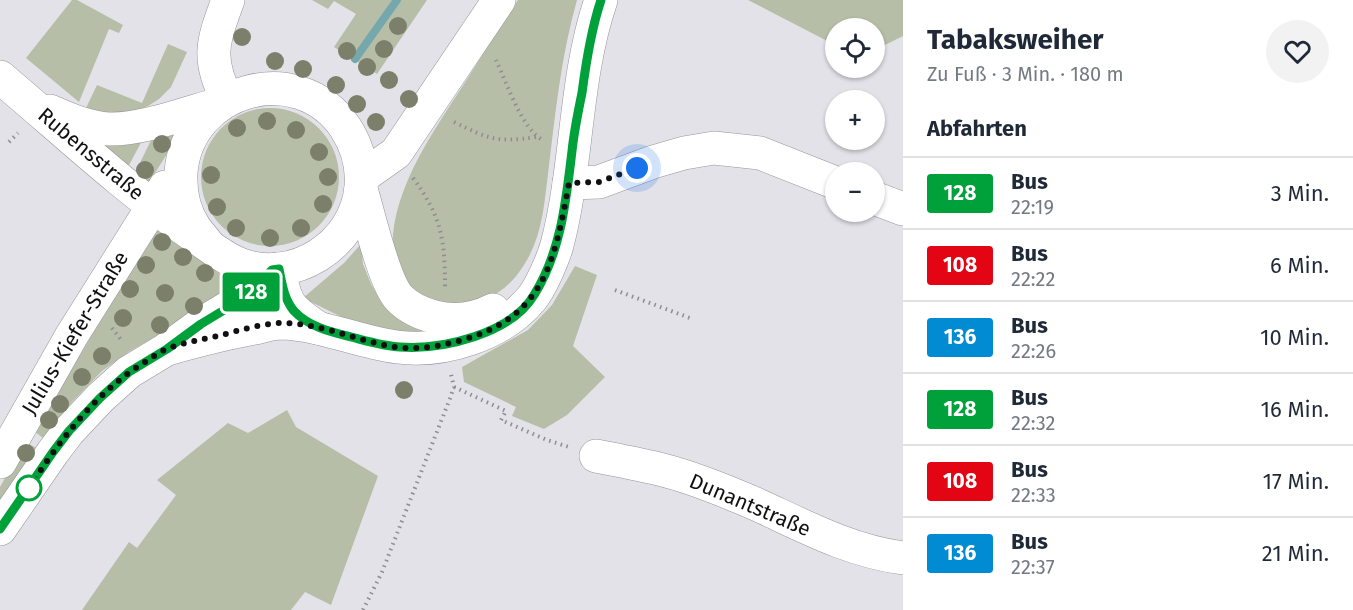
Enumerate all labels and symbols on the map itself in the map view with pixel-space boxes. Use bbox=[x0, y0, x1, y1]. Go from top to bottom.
street label: Rubensstraße bbox=[33, 102, 149, 206]
your location bbox=[622, 153, 652, 183]
street label: Julius-Kiefer-Straße bbox=[16, 247, 134, 419]
line badge: 128 bbox=[216, 272, 286, 312]
street label: Dunantstraße bbox=[685, 468, 815, 542]
unlabelled marker bbox=[16, 475, 42, 501]

